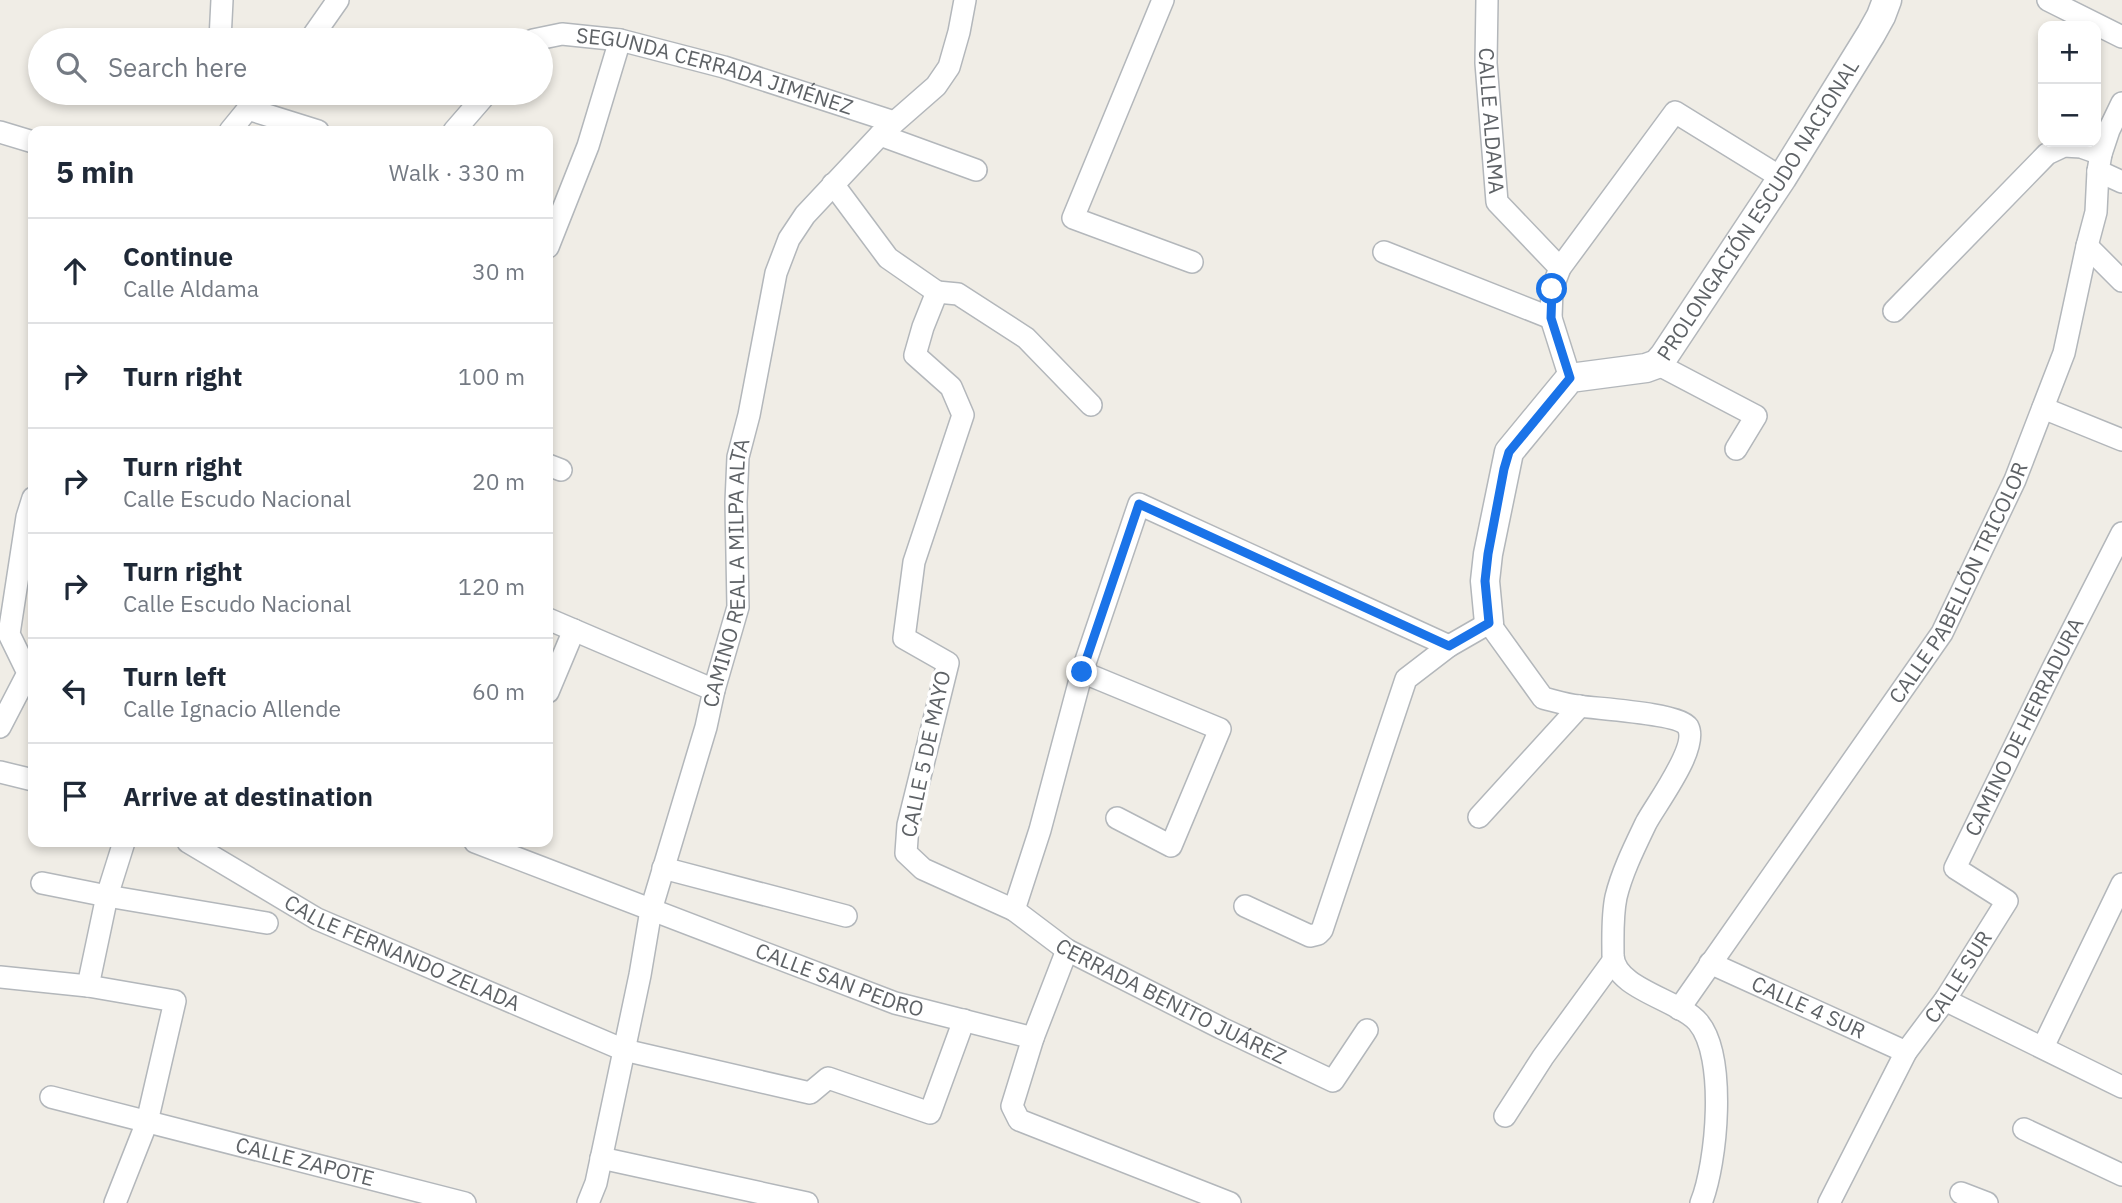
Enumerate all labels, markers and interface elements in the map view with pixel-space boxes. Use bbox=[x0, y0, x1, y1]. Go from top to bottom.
street label: SEGUNDA CERRADA JIMÉNEZ bbox=[575, 21, 857, 121]
map controls bbox=[2038, 21, 2101, 147]
button: + bbox=[2038, 21, 2101, 84]
search box bbox=[28, 28, 553, 105]
street label: CALLE ALDAMA bbox=[1473, 47, 1511, 195]
icon: search bbox=[52, 48, 90, 86]
text: Search here bbox=[108, 50, 247, 84]
street label: PROLONGACIÓN ESCUDO NACIONAL bbox=[1650, 54, 1865, 366]
button: − bbox=[2038, 84, 2101, 147]
text: 5 min bbox=[56, 152, 134, 191]
text: Walk · 330 m bbox=[389, 157, 525, 187]
text: Continue bbox=[123, 239, 233, 273]
icon: ahead bbox=[56, 252, 94, 290]
text: 30 m bbox=[472, 256, 525, 286]
text: Calle Aldama bbox=[123, 273, 259, 303]
route start bbox=[1536, 273, 1567, 304]
icon: right bbox=[56, 357, 94, 395]
text: Turn right bbox=[123, 359, 242, 393]
text: 100 m bbox=[458, 361, 525, 391]
street label: CAMINO REAL A MILPA ALTA bbox=[696, 435, 755, 710]
text: Turn right bbox=[123, 449, 242, 483]
street label: CALLE PABELLÓN TRICOLOR bbox=[1882, 458, 2034, 709]
icon: right bbox=[56, 462, 94, 500]
text: 20 m bbox=[472, 466, 525, 496]
text: Calle Escudo Nacional bbox=[123, 483, 351, 513]
text: Turn right bbox=[123, 554, 242, 588]
icon: right bbox=[56, 567, 94, 605]
text: 120 m bbox=[458, 571, 525, 601]
text: Calle Escudo Nacional bbox=[123, 588, 351, 618]
street label: CAMINO DE HERRADURA bbox=[1958, 612, 2089, 841]
route end bbox=[1066, 656, 1097, 687]
text: Turn left bbox=[123, 659, 226, 693]
street label: CALLE 5 DE MAYO bbox=[894, 668, 956, 840]
icon: left bbox=[56, 672, 94, 710]
text: 60 m bbox=[472, 676, 525, 706]
text: Calle Ignacio Allende bbox=[123, 693, 341, 723]
icon: arrive bbox=[56, 777, 94, 815]
text: Arrive at destination bbox=[123, 779, 373, 813]
street label: CALLE FERNANDO ZELADA bbox=[279, 888, 525, 1017]
street label: CALLE SUR bbox=[1917, 925, 1998, 1028]
street label: CERRADA BENITO JUÁREZ bbox=[1050, 931, 1291, 1070]
street label: CALLE SAN PEDRO bbox=[752, 936, 927, 1023]
street label: CALLE 4 SUR bbox=[1747, 969, 1870, 1045]
street label: CALLE ZAPOTE bbox=[233, 1130, 377, 1192]

